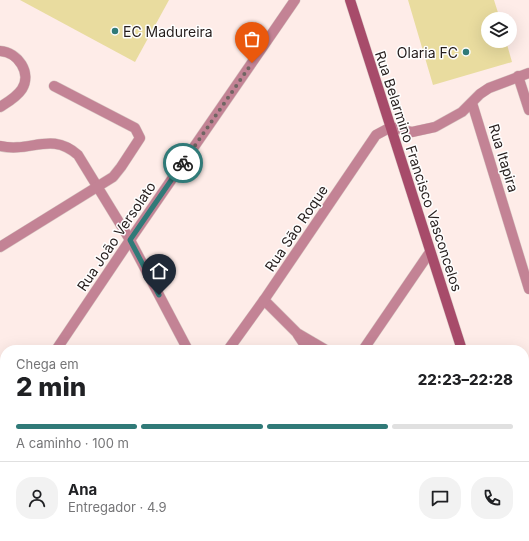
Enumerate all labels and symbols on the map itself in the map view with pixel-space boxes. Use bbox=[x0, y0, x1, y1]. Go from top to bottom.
pin bbox=[235, 22, 269, 63]
place label: EC Madureira bbox=[123, 23, 213, 40]
marker: EC Madureira bbox=[110, 26, 120, 36]
place label: Olaria FC bbox=[397, 44, 458, 61]
marker: Olaria FC bbox=[461, 47, 471, 57]
street label: Rua Belarmino Francisco Vasconcelos bbox=[372, 49, 466, 293]
street label: Rua Itapira bbox=[486, 122, 522, 194]
courier bbox=[163, 143, 203, 183]
street label: Rua João Versolato bbox=[73, 178, 159, 294]
street label: Rua São Roque bbox=[261, 182, 331, 274]
pin bbox=[142, 254, 176, 295]

